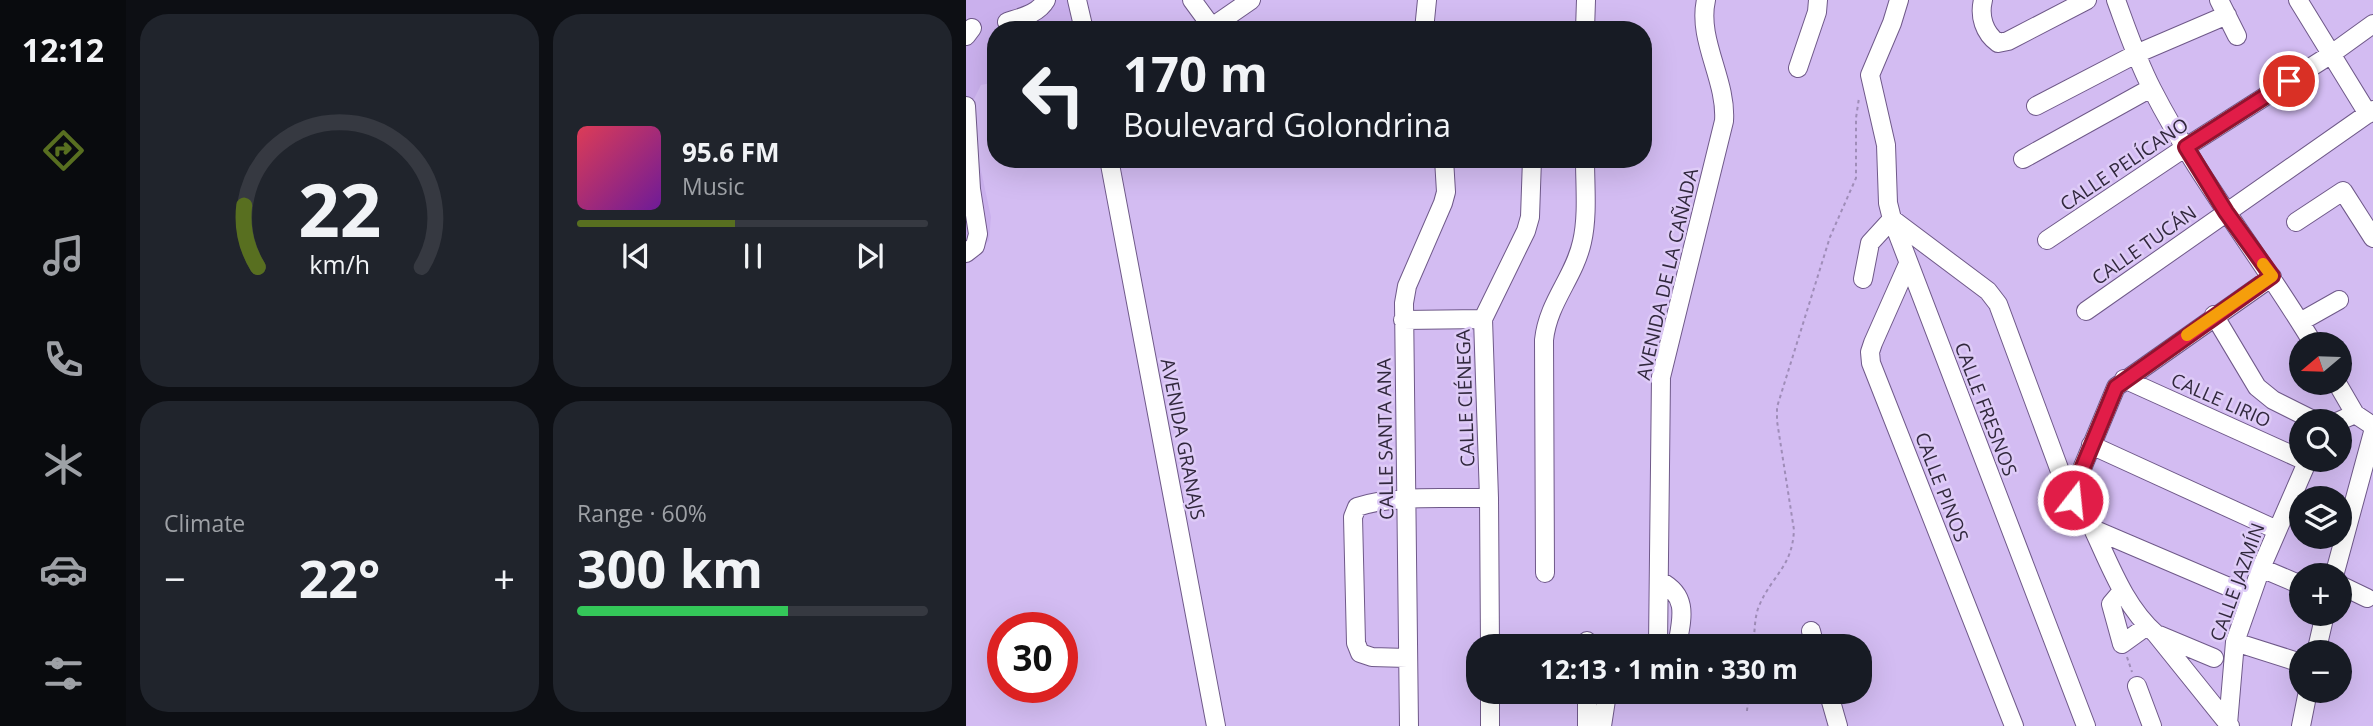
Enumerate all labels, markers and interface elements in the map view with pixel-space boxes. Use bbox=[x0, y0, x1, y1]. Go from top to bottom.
text: 12:12 bbox=[22, 28, 104, 71]
text: 170 m bbox=[1123, 40, 1268, 106]
icon: left bbox=[1008, 49, 1099, 140]
pin bbox=[2259, 51, 2319, 111]
icon: arrive bbox=[2270, 62, 2308, 100]
text: Boulevard Golondrina bbox=[1123, 103, 1451, 146]
street label: CALLE PELÍCANO bbox=[2055, 111, 2193, 217]
icon: directions bbox=[39, 126, 88, 175]
text: 95.6 FM bbox=[682, 134, 780, 170]
text: 22 bbox=[298, 159, 381, 258]
street label: AVENIDA DE LA CAÑADA bbox=[1630, 166, 1704, 382]
text: Music bbox=[682, 170, 745, 202]
street label: CALLE TUCÁN bbox=[2087, 199, 2201, 291]
icon: music bbox=[39, 231, 88, 280]
icon: previous bbox=[617, 237, 655, 275]
icon: pause bbox=[734, 237, 772, 275]
icon: next bbox=[851, 237, 889, 275]
text: km/h bbox=[309, 247, 370, 281]
street label: CALLE CIÉNEGA bbox=[1450, 329, 1480, 467]
north arrow bbox=[2289, 332, 2352, 396]
map controls bbox=[2289, 332, 2352, 703]
icon: phone bbox=[39, 335, 88, 384]
street label: CALLE FRESNOS bbox=[1949, 338, 2023, 480]
street label: AVENIDA GRANAJS bbox=[1155, 356, 1211, 522]
street label: CALLE SANTA ANA bbox=[1371, 358, 1399, 520]
street label: CALLE LIRIO bbox=[2167, 366, 2275, 434]
button: search bbox=[2289, 409, 2352, 472]
street label: CALLE PINOS bbox=[1909, 428, 1975, 546]
icon: climate bbox=[39, 440, 88, 489]
position arrow bbox=[2036, 463, 2110, 537]
button: layers bbox=[2289, 486, 2352, 549]
text: Range · 60% bbox=[577, 497, 707, 529]
text: Climate bbox=[164, 507, 245, 539]
street label: CALLE JAZMÍN bbox=[2204, 519, 2270, 645]
text: 300 km bbox=[577, 532, 763, 603]
text: 22° bbox=[299, 542, 380, 613]
icon: car bbox=[39, 545, 88, 594]
text: − bbox=[164, 552, 186, 604]
text: + bbox=[493, 552, 515, 604]
button: + bbox=[2289, 563, 2352, 626]
speed limit sign: 30 bbox=[987, 612, 1078, 703]
button: − bbox=[2289, 640, 2352, 703]
icon: filters bbox=[39, 649, 88, 698]
text: 12:13 · 1 min · 330 m bbox=[1540, 651, 1798, 687]

